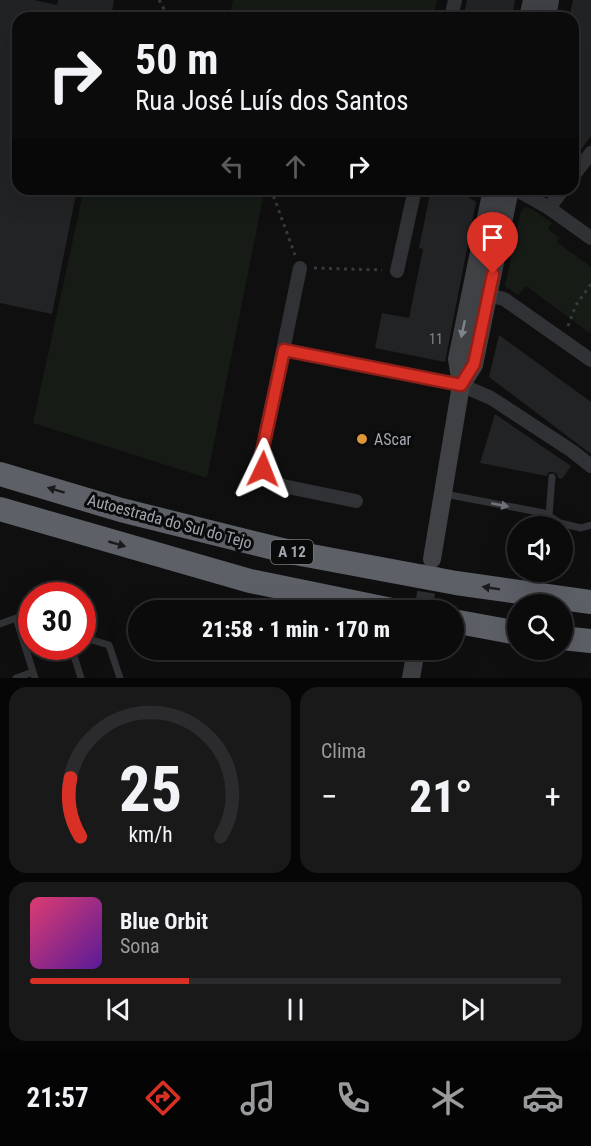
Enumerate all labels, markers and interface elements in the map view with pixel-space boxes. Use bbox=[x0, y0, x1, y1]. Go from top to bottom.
text: 50 m bbox=[135, 35, 218, 84]
icon: right bbox=[36, 36, 114, 114]
text: Rua José Luís dos Santos bbox=[135, 85, 409, 117]
icon: left bbox=[216, 150, 249, 183]
icon: ahead bbox=[279, 150, 312, 183]
icon: right bbox=[342, 150, 375, 183]
pin bbox=[467, 212, 518, 274]
icon: arrive bbox=[476, 221, 509, 254]
one-way arrow bbox=[458, 319, 467, 338]
house number: 11 bbox=[429, 331, 443, 347]
place label: AScar bbox=[374, 430, 412, 449]
marker: AScar bbox=[355, 432, 369, 446]
position arrow bbox=[231, 437, 295, 501]
one-way arrow bbox=[47, 485, 65, 494]
street label: Autoestrada do Sul do Tejo bbox=[86, 490, 254, 553]
one-way arrow bbox=[491, 501, 510, 510]
map controls bbox=[507, 516, 573, 660]
button: sound bbox=[507, 516, 573, 582]
one-way arrow bbox=[107, 539, 126, 549]
road number: A 12 bbox=[271, 540, 313, 564]
speed limit sign: 30 bbox=[18, 582, 96, 660]
one-way arrow bbox=[482, 584, 501, 593]
button: search bbox=[507, 594, 573, 660]
text: 21:58 · 1 min · 170 m bbox=[202, 617, 390, 642]
text: Clima bbox=[321, 739, 366, 763]
text: 25 bbox=[118, 753, 182, 826]
text: 21° bbox=[409, 770, 473, 823]
text: − bbox=[321, 777, 338, 816]
text: + bbox=[545, 777, 561, 816]
text: km/h bbox=[128, 822, 172, 847]
text: Blue Orbit bbox=[120, 909, 208, 934]
text: Sona bbox=[120, 934, 160, 958]
icon: previous bbox=[102, 993, 135, 1026]
icon: pause bbox=[279, 993, 312, 1026]
icon: next bbox=[456, 993, 489, 1026]
icon: directions bbox=[142, 1077, 184, 1119]
icon: music bbox=[237, 1077, 279, 1119]
icon: phone bbox=[332, 1077, 374, 1119]
icon: climate bbox=[427, 1077, 469, 1119]
icon: car bbox=[522, 1077, 564, 1119]
text: 21:57 bbox=[27, 1082, 89, 1114]

